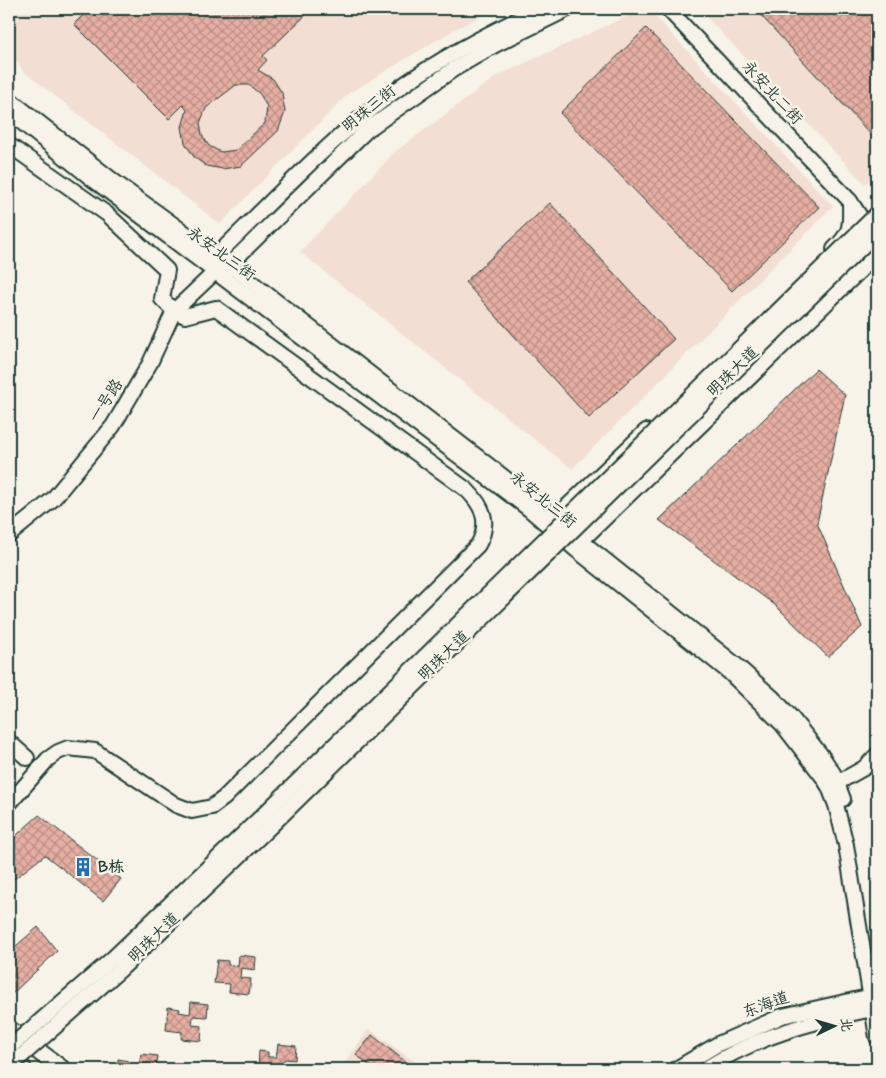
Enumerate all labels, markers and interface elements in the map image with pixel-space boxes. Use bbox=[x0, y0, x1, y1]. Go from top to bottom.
street label: 永安北二街 bbox=[737, 57, 807, 129]
street label: 明珠三街 bbox=[338, 81, 400, 137]
street label: 永安北三街 bbox=[182, 222, 260, 286]
street label: 明珠大道 bbox=[703, 342, 763, 402]
street label: 一号路 bbox=[84, 375, 128, 427]
street label: 永安北三街 bbox=[505, 467, 581, 533]
street label: 明珠大道 bbox=[414, 626, 474, 686]
building icon: B栋 bbox=[72, 856, 94, 878]
place label: B栋 bbox=[98, 857, 124, 878]
street label: 明珠大道 bbox=[124, 908, 184, 968]
street label: 东海道 bbox=[740, 987, 792, 1023]
north arrow bbox=[808, 1000, 858, 1050]
text: 北 bbox=[836, 1017, 856, 1033]

